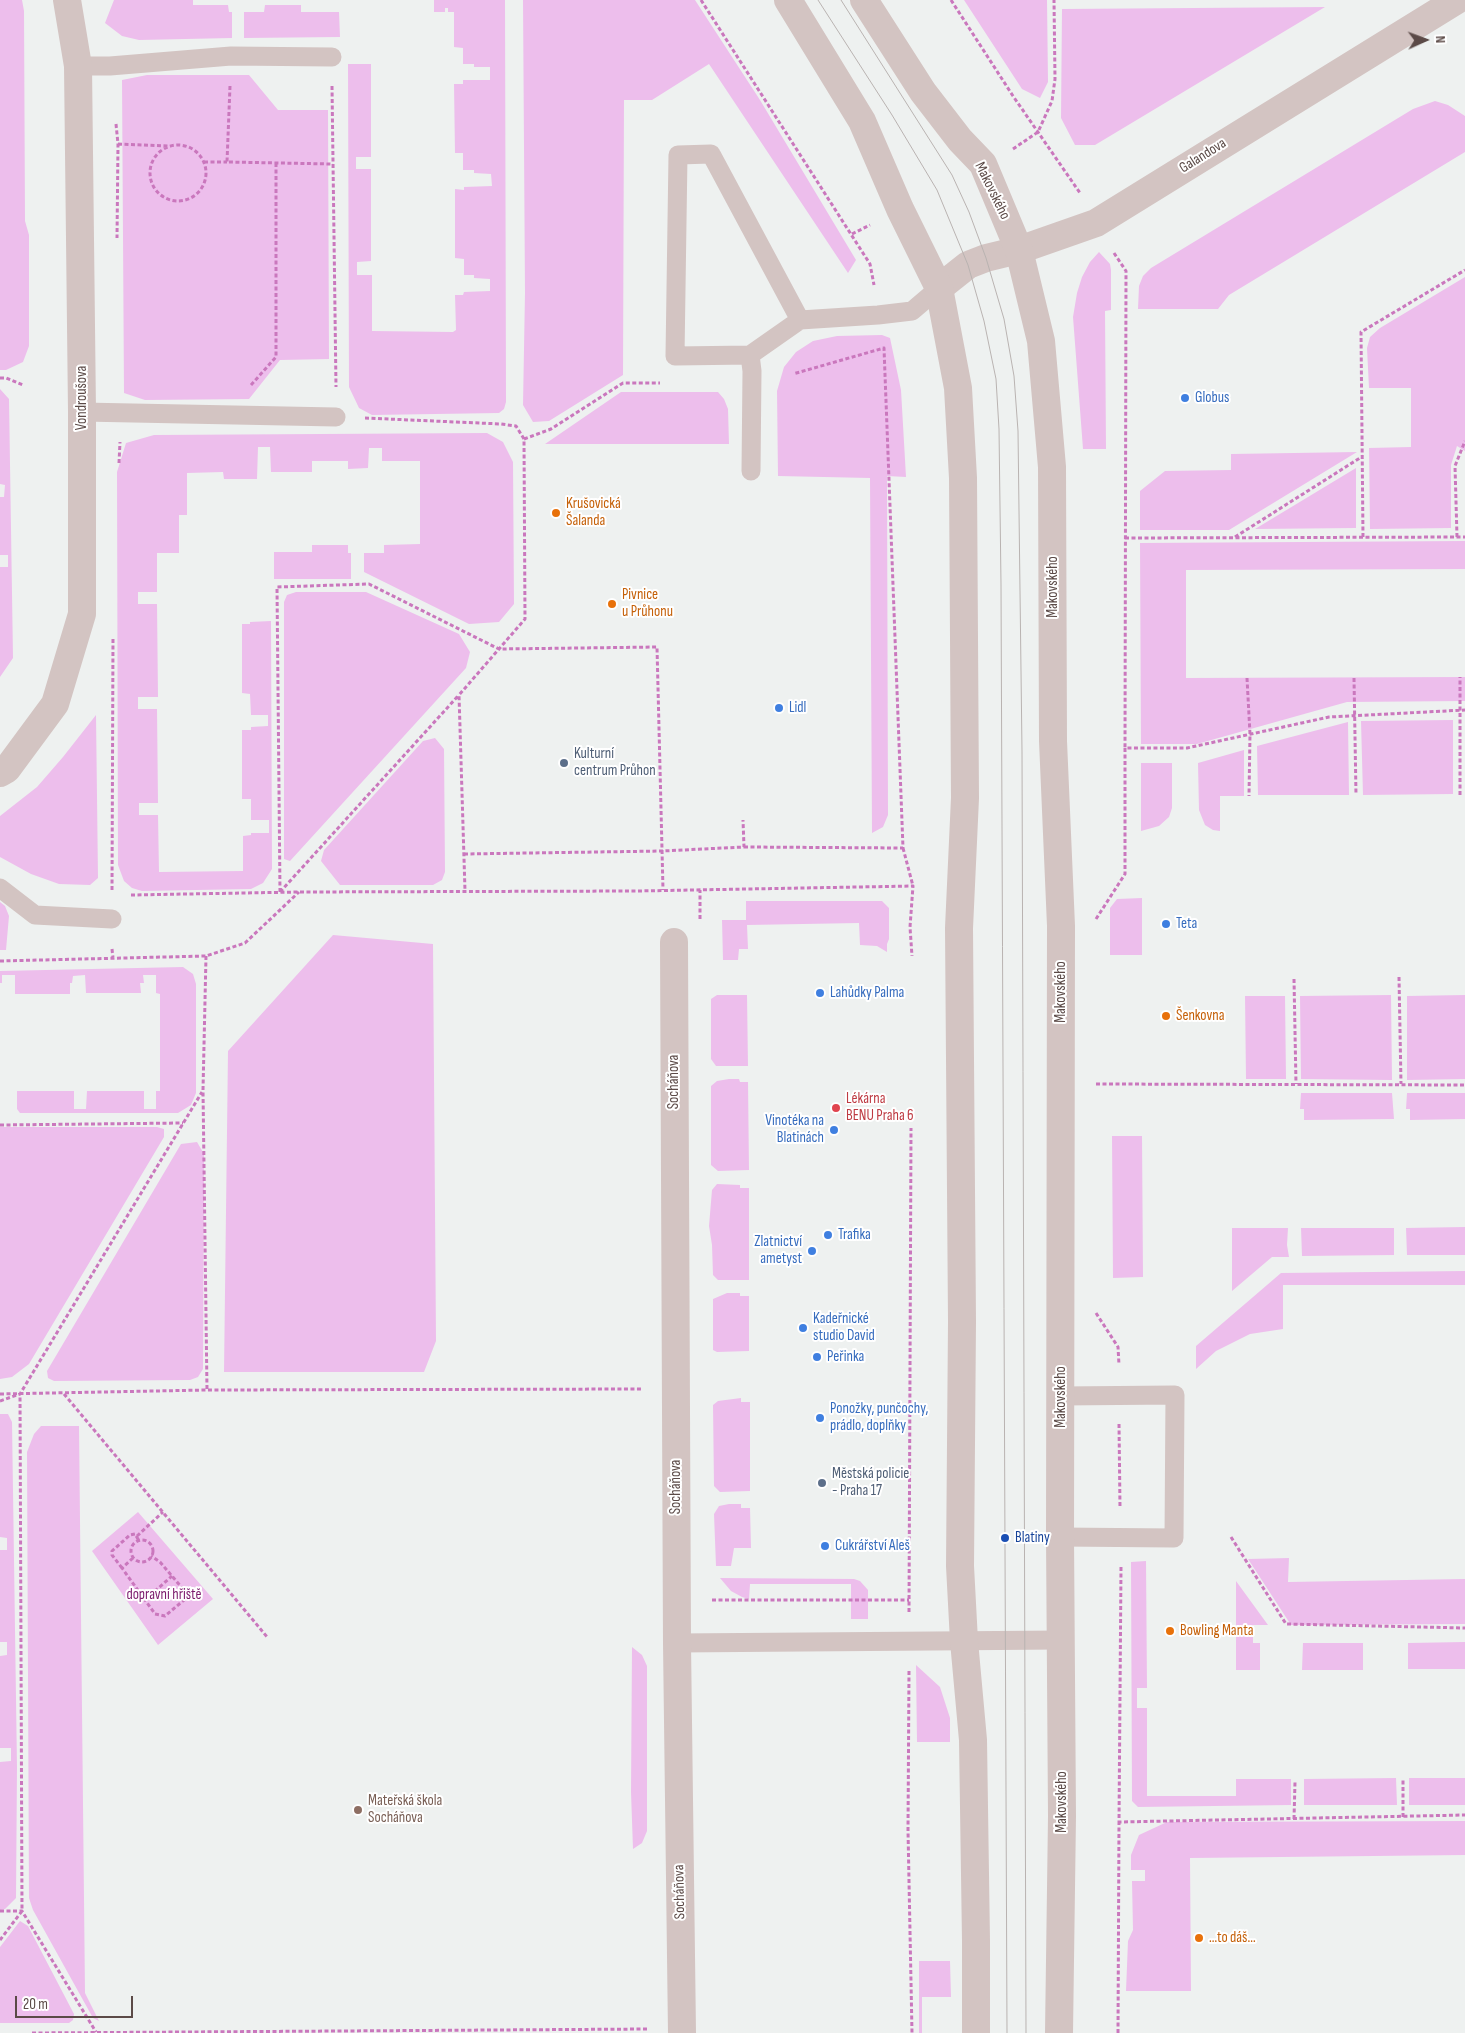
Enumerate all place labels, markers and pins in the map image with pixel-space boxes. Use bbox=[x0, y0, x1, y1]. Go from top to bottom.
place label: Globus bbox=[1195, 389, 1229, 407]
marker: Globus bbox=[1179, 392, 1191, 404]
place label: Krušovická Šalanda bbox=[566, 495, 621, 530]
marker: Krušovická Šalanda bbox=[550, 507, 562, 519]
place label: Pivnice u Průhonu bbox=[622, 586, 673, 621]
marker: Pivnice u Průhonu bbox=[606, 598, 618, 610]
place label: Lidl bbox=[789, 699, 806, 717]
marker: Lidl bbox=[773, 702, 785, 714]
place label: Kulturní centrum Průhon bbox=[574, 745, 656, 780]
marker: Kulturní centrum Průhon bbox=[558, 757, 570, 769]
place label: Teta bbox=[1176, 915, 1197, 933]
marker: Teta bbox=[1160, 918, 1172, 930]
place label: Lahůdky Palma bbox=[830, 984, 904, 1002]
marker: Lahůdky Palma bbox=[814, 987, 826, 999]
place label: Šenkovna bbox=[1176, 1007, 1224, 1025]
marker: Šenkovna bbox=[1160, 1010, 1172, 1022]
place label: Lékárna BENU Praha 6 bbox=[846, 1090, 914, 1125]
marker: Lékárna BENU Praha 6 bbox=[830, 1102, 842, 1114]
place label: Vinotéka na Blatinách bbox=[765, 1112, 824, 1147]
marker: Vinotéka na Blatinách bbox=[828, 1124, 840, 1136]
place label: Trafika bbox=[838, 1226, 871, 1244]
marker: Trafika bbox=[822, 1229, 834, 1241]
place label: Zlatnictví ametyst bbox=[754, 1233, 802, 1268]
marker: Zlatnictví ametyst bbox=[806, 1245, 818, 1257]
place label: Kadeřnické studio David bbox=[813, 1310, 875, 1345]
marker: Kadeřnické studio David bbox=[797, 1322, 809, 1334]
place label: Peřinka bbox=[827, 1348, 864, 1366]
marker: Peřinka bbox=[811, 1351, 823, 1363]
place label: Ponožky, punčochy, prádlo, doplňky bbox=[830, 1400, 928, 1435]
marker: Ponožky, punčochy, prádlo, doplňky bbox=[814, 1412, 826, 1424]
place label: Městská policie - Praha 17 bbox=[832, 1465, 909, 1500]
marker: Městská policie - Praha 17 bbox=[816, 1477, 828, 1489]
place label: Blatiny bbox=[1015, 1529, 1050, 1547]
marker: Blatiny bbox=[999, 1532, 1011, 1544]
place label: Cukrářství Aleš bbox=[835, 1537, 910, 1555]
marker: Cukrářství Aleš bbox=[819, 1540, 831, 1552]
place label: Bowling Manta bbox=[1180, 1622, 1253, 1640]
marker: Bowling Manta bbox=[1164, 1625, 1176, 1637]
place label: Mateřská škola Socháňova bbox=[368, 1792, 442, 1827]
marker: Mateřská škola Socháňova bbox=[352, 1804, 364, 1816]
place label: …to dáš… bbox=[1209, 1929, 1256, 1947]
marker: …to dáš… bbox=[1193, 1932, 1205, 1944]

